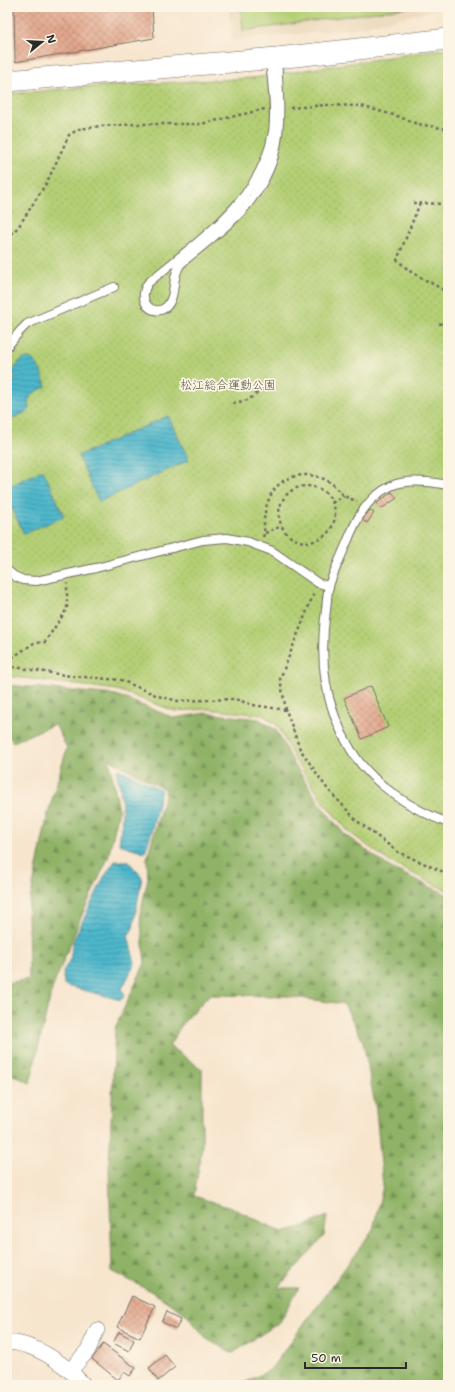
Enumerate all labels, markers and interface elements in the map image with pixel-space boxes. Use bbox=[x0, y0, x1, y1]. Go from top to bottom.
north arrow bbox=[22, 22, 62, 62]
text: N bbox=[43, 33, 60, 46]
park label: 松江総合運動公園 bbox=[180, 377, 276, 393]
scale bar bbox=[305, 1344, 406, 1370]
text: 50 m bbox=[311, 1350, 341, 1366]

